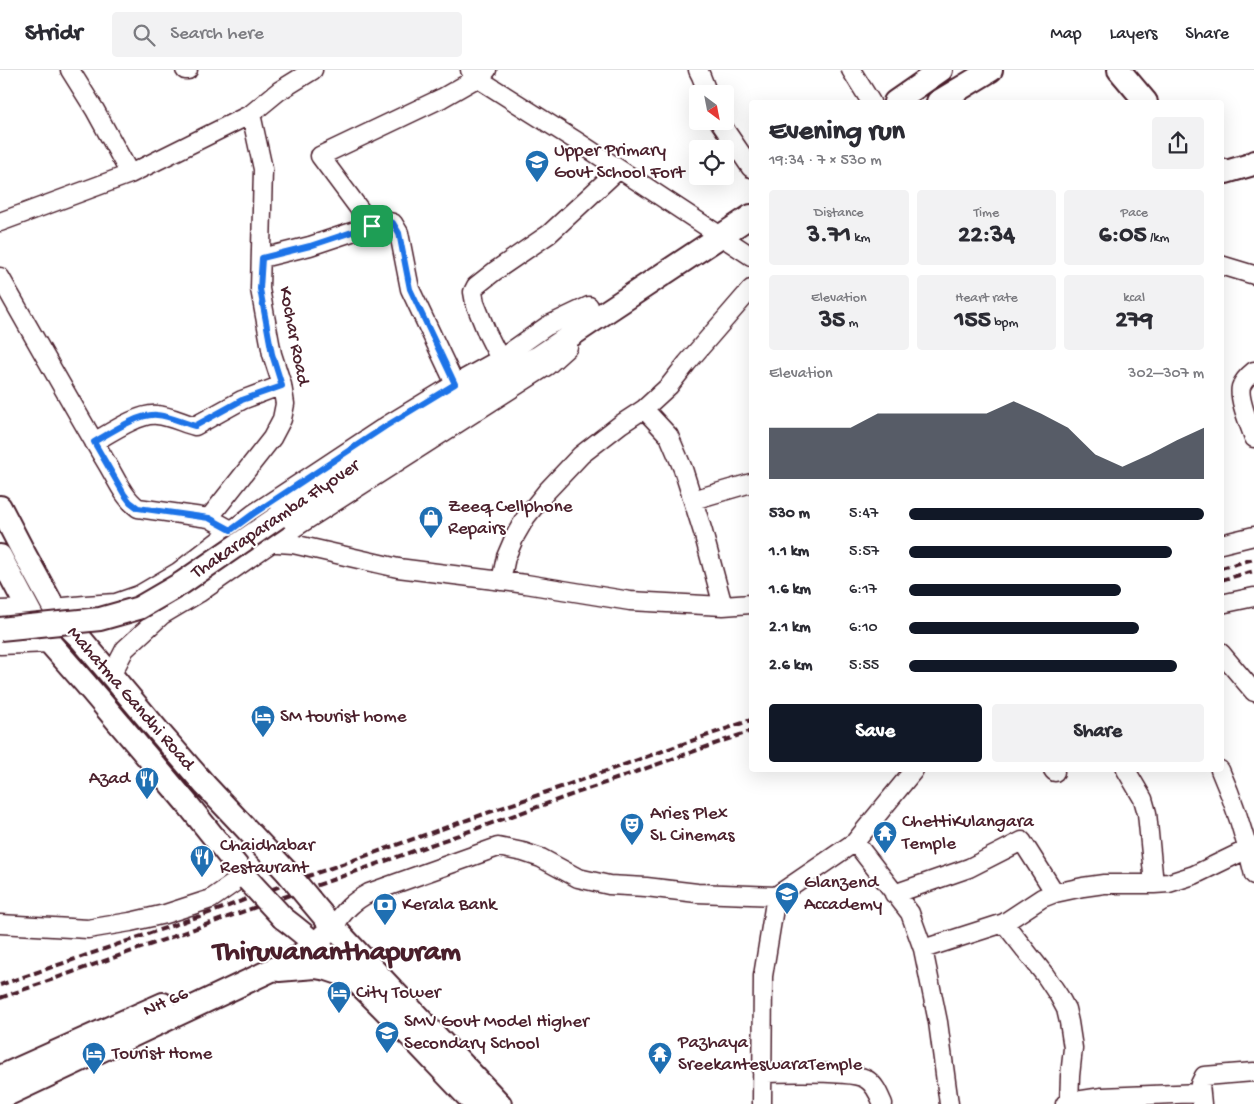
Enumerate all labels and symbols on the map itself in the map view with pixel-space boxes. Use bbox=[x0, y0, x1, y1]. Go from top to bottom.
north arrow bbox=[689, 85, 734, 130]
place label: Upper Primary Govt School Fort bbox=[554, 140, 687, 185]
school or university icon: Upper Primary Govt School Fort bbox=[524, 149, 550, 183]
pin bbox=[351, 205, 393, 247]
street label: Kochar Road bbox=[272, 285, 314, 389]
street label: Thakaraparamba Flyover bbox=[187, 454, 366, 585]
place label: Zeeq Cellphone Repairs bbox=[448, 496, 573, 541]
shop icon: Zeeq Cellphone Repairs bbox=[418, 505, 444, 539]
street label: Mahatma Gandhi Road bbox=[61, 622, 200, 777]
hotel icon: SM tourist home bbox=[250, 704, 276, 738]
place label: SM tourist home bbox=[280, 706, 407, 729]
restaurant icon: Azad bbox=[134, 766, 160, 800]
place label: Azad bbox=[89, 768, 132, 791]
place label: Aries Plex SL Cinemas bbox=[650, 803, 736, 848]
place label: ChettiKulangara Temple bbox=[901, 811, 1035, 856]
theatre icon: Aries Plex SL Cinemas bbox=[619, 812, 645, 846]
temple icon: ChettiKulangara Temple bbox=[872, 820, 898, 854]
place label: Chaidhabar Restaurant bbox=[220, 835, 317, 880]
restaurant icon: Chaidhabar Restaurant bbox=[189, 844, 215, 878]
place label: Glanzend Accademy bbox=[804, 872, 883, 917]
school or university icon: Glanzend Accademy bbox=[774, 881, 800, 915]
bank icon: Kerala Bank bbox=[372, 892, 398, 926]
place label: Kerala Bank bbox=[402, 894, 498, 917]
district label: Thiruvananthapuram bbox=[211, 937, 461, 971]
hotel icon: City Tower bbox=[326, 980, 352, 1014]
place label: City Tower bbox=[356, 982, 443, 1005]
street label: NH 66 bbox=[140, 983, 192, 1023]
place label: SMV Govt Model Higher Secondary School bbox=[404, 1011, 591, 1056]
school or university icon: SMV Govt Model Higher Secondary School bbox=[374, 1020, 400, 1054]
place label: Pazhaya SreekanteswaraTemple bbox=[677, 1032, 862, 1077]
hotel icon: Tourist Home bbox=[81, 1041, 107, 1075]
temple icon: Pazhaya SreekanteswaraTemple bbox=[647, 1041, 673, 1075]
place label: Tourist Home bbox=[111, 1043, 212, 1066]

